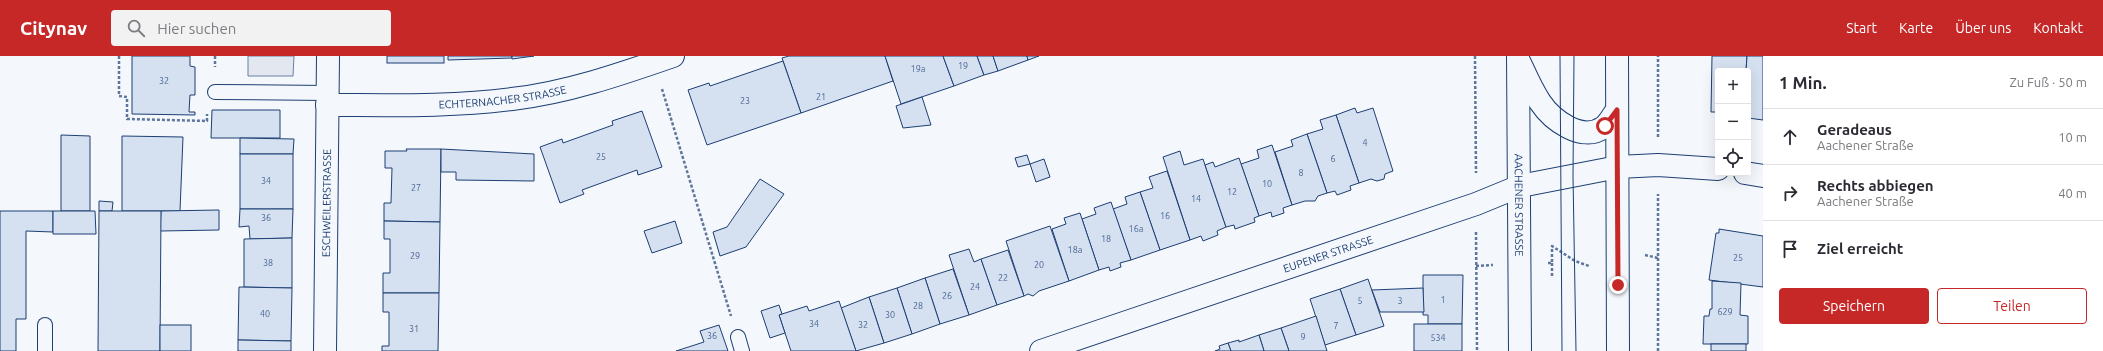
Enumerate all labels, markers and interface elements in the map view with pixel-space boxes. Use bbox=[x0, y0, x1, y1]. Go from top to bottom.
search box bbox=[111, 10, 391, 46]
text: Citynav bbox=[20, 17, 87, 39]
icon: search bbox=[125, 17, 147, 39]
text: Hier suchen bbox=[157, 20, 236, 37]
text: Start bbox=[1846, 20, 1877, 36]
text: Karte bbox=[1899, 20, 1933, 36]
text: Über uns bbox=[1955, 20, 2011, 36]
text: Kontakt bbox=[2033, 20, 2083, 36]
house number: 19 bbox=[958, 61, 968, 71]
house number: 19a bbox=[911, 64, 925, 74]
map controls bbox=[1715, 68, 1751, 176]
button: + bbox=[1715, 68, 1751, 104]
text: 1 Min. bbox=[1779, 73, 1827, 92]
text: Zu Fuß · 50 m bbox=[2009, 75, 2087, 89]
house number: 32 bbox=[159, 76, 169, 86]
street label: ECHTERNACHER STRASSE bbox=[438, 83, 568, 111]
house number: 21 bbox=[816, 92, 826, 102]
house number: 23 bbox=[740, 96, 750, 106]
button: − bbox=[1715, 104, 1751, 140]
route start bbox=[1596, 117, 1614, 135]
text: Geradeaus bbox=[1817, 121, 1892, 138]
icon: ahead bbox=[1779, 126, 1801, 148]
text: 10 m bbox=[2058, 130, 2087, 144]
house number: 4 bbox=[1362, 138, 1368, 148]
text: Aachener Straße bbox=[1817, 138, 1914, 152]
button: locate bbox=[1715, 140, 1751, 176]
street label: ESCHWEILERSTRASSE bbox=[320, 149, 333, 257]
house number: 25 bbox=[596, 152, 606, 162]
house number: 6 bbox=[1330, 154, 1336, 164]
street label: AACHENER STRASSE bbox=[1513, 154, 1525, 256]
house number: 8 bbox=[1298, 168, 1304, 178]
house number: 34 bbox=[261, 176, 271, 186]
text: Rechts abbiegen bbox=[1817, 177, 1934, 194]
house number: 10 bbox=[1262, 179, 1272, 189]
icon: right bbox=[1779, 182, 1801, 204]
house number: 27 bbox=[411, 183, 421, 193]
text: 40 m bbox=[2058, 186, 2087, 200]
house number: 12 bbox=[1227, 187, 1237, 197]
house number: 14 bbox=[1191, 194, 1201, 204]
text: Aachener Straße bbox=[1817, 194, 1914, 208]
house number: 16 bbox=[1160, 211, 1170, 221]
house number: 36 bbox=[261, 213, 271, 223]
house number: 16a bbox=[1129, 224, 1143, 234]
street label: EUPENER STRASSE bbox=[1282, 233, 1374, 275]
house number: 18 bbox=[1101, 234, 1111, 244]
icon: arrive bbox=[1779, 238, 1801, 260]
text: Ziel erreicht bbox=[1817, 240, 1903, 257]
house number: 18a bbox=[1068, 245, 1082, 255]
house number: 29 bbox=[410, 251, 420, 261]
house number: 25 bbox=[1733, 253, 1743, 263]
house number: 38 bbox=[263, 258, 273, 268]
house number: 20 bbox=[1034, 260, 1044, 270]
house number: 22 bbox=[998, 273, 1008, 283]
route end bbox=[1609, 276, 1627, 294]
house number: 24 bbox=[970, 282, 980, 292]
button: Speichern bbox=[1779, 288, 1929, 324]
button: Teilen bbox=[1937, 288, 2087, 324]
house number: 26 bbox=[942, 291, 952, 301]
house number: 1 bbox=[1440, 295, 1446, 305]
house number: 5 bbox=[1357, 296, 1363, 306]
house number: 3 bbox=[1397, 296, 1403, 306]
house number: 28 bbox=[913, 301, 923, 311]
house number: 629 bbox=[1717, 307, 1733, 317]
house number: 40 bbox=[260, 309, 270, 319]
house number: 30 bbox=[885, 310, 895, 320]
house number: 34 bbox=[809, 319, 819, 329]
house number: 32 bbox=[858, 320, 868, 330]
house number: 7 bbox=[1333, 321, 1339, 331]
house number: 31 bbox=[409, 324, 419, 334]
house number: 36 bbox=[707, 331, 717, 341]
house number: 9 bbox=[1300, 332, 1306, 342]
house number: 534 bbox=[1430, 333, 1446, 343]

